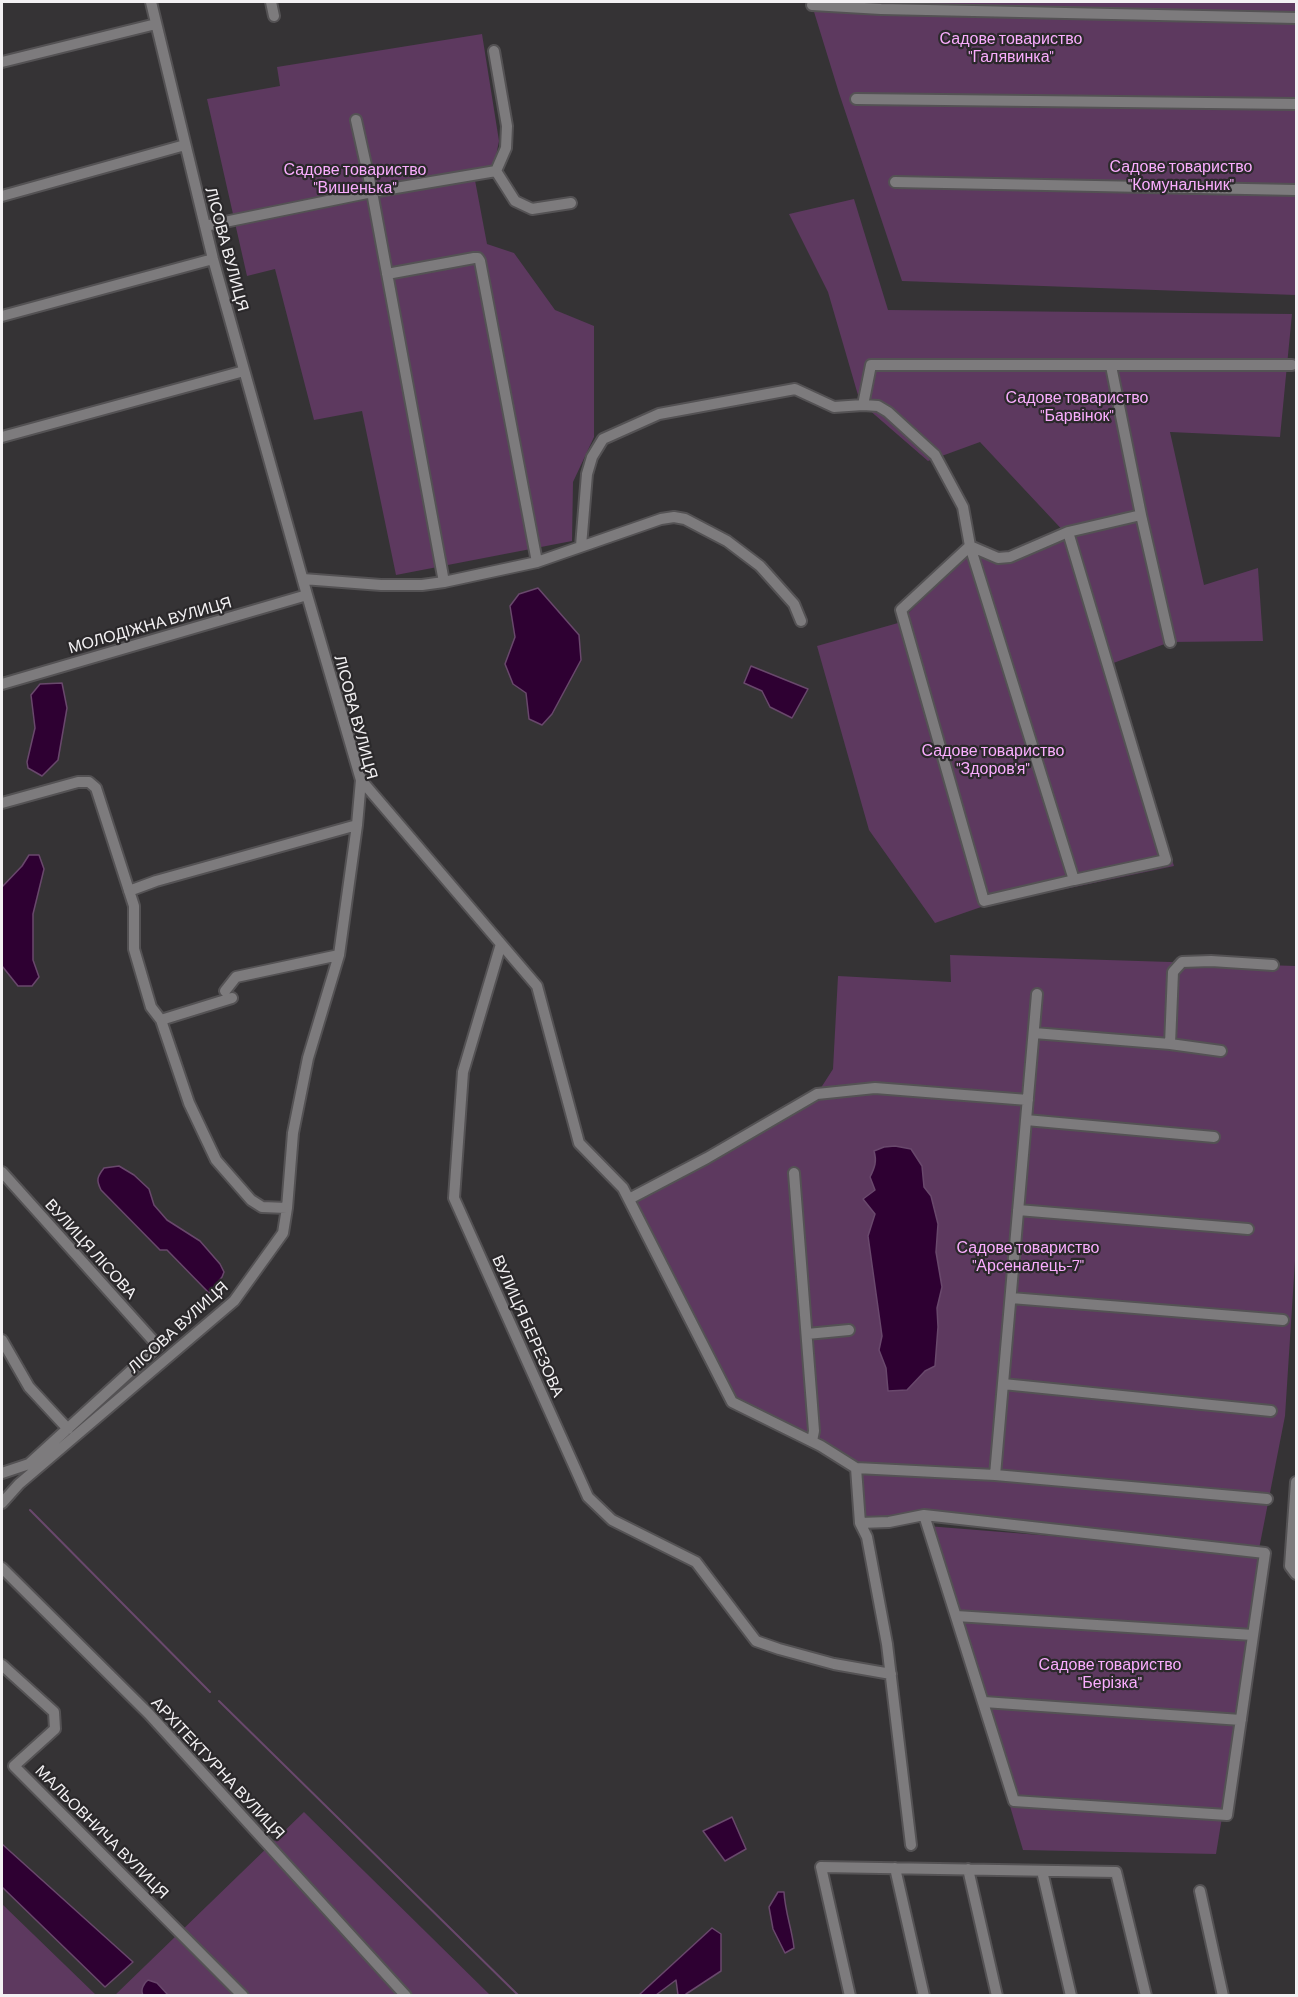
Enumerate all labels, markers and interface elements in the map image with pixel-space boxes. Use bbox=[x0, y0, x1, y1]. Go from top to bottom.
park label: Садове товариство "Галявинка" bbox=[940, 29, 1082, 67]
park label: Садове товариство "Комунальник" bbox=[1110, 157, 1252, 195]
park label: Садове товариство "Вишенька" bbox=[284, 160, 426, 198]
street label: ЛІСОВА ВУЛИЦЯ bbox=[201, 185, 253, 313]
park label: Садове товариство "Барвінок" bbox=[1006, 388, 1148, 426]
street label: МОЛОДІЖНА ВУЛИЦЯ bbox=[66, 593, 234, 657]
street label: ЛІСОВА ВУЛИЦЯ bbox=[330, 653, 382, 781]
park label: Садове товариство "Здоров'я" bbox=[922, 741, 1064, 779]
street label: ВУЛИЦЯ ЛІСОВА bbox=[41, 1195, 141, 1303]
park label: Садове товариство "Арсеналець-7" bbox=[957, 1238, 1099, 1276]
street label: ВУЛИЦЯ БЕРЕЗОВА bbox=[488, 1252, 568, 1400]
street label: ЛІСОВА ВУЛИЦЯ bbox=[124, 1277, 232, 1377]
park label: Садове товариство "Берізка" bbox=[1039, 1655, 1181, 1693]
street label: АРХІТЕКТУРНА ВУЛИЦЯ bbox=[147, 1693, 289, 1843]
street label: МАЛЬОВНИЧА ВУЛИЦЯ bbox=[31, 1761, 173, 1903]

